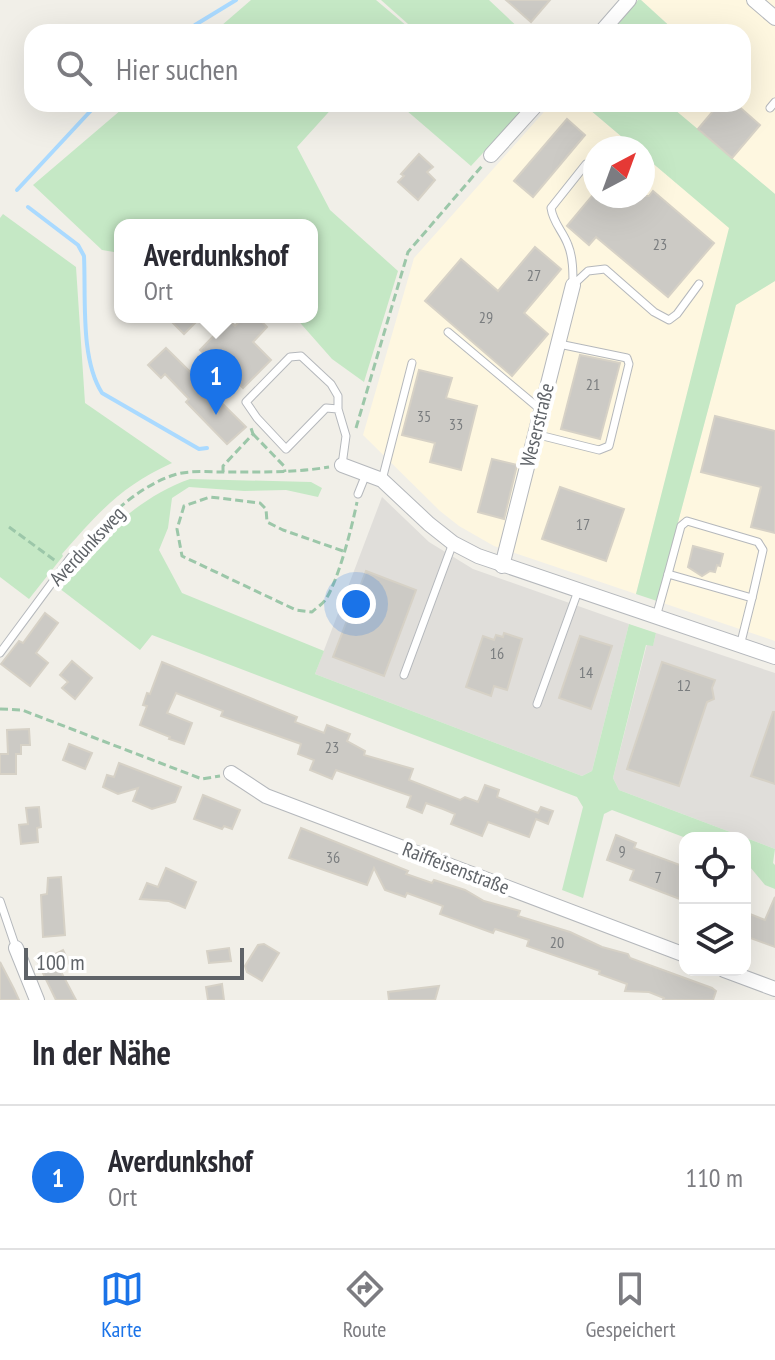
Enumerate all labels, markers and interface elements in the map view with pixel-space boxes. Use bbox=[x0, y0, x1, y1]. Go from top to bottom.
search box bbox=[24, 24, 751, 112]
icon: search bbox=[52, 46, 96, 90]
text: Hier suchen bbox=[116, 49, 238, 88]
north arrow bbox=[583, 136, 655, 208]
popup bbox=[114, 219, 318, 323]
house number: 23 bbox=[653, 234, 667, 254]
text: Averdunkshof bbox=[144, 235, 288, 274]
house number: 27 bbox=[527, 265, 541, 285]
text: Ort bbox=[144, 274, 173, 307]
house number: 29 bbox=[479, 307, 493, 327]
pin: 1 bbox=[190, 349, 242, 415]
house number: 21 bbox=[586, 374, 600, 394]
street label: Weserstraße bbox=[514, 380, 560, 470]
house number: 35 bbox=[417, 406, 431, 426]
house number: 33 bbox=[449, 414, 463, 434]
street label: Averdunksweg bbox=[44, 501, 130, 591]
house number: 17 bbox=[576, 514, 590, 534]
your location bbox=[336, 584, 376, 624]
house number: 16 bbox=[490, 643, 504, 663]
house number: 14 bbox=[579, 662, 593, 682]
house number: 12 bbox=[677, 675, 691, 695]
house number: 23 bbox=[325, 737, 339, 757]
map controls bbox=[679, 832, 751, 976]
button: locate bbox=[679, 832, 751, 904]
street label: Raiffeisenstraße bbox=[399, 836, 513, 900]
house number: 9 bbox=[618, 841, 626, 861]
house number: 36 bbox=[326, 847, 340, 867]
house number: 7 bbox=[654, 867, 662, 887]
button: layers bbox=[679, 904, 751, 976]
house number: 20 bbox=[550, 932, 564, 952]
scale bar bbox=[24, 944, 244, 980]
text: 100 m bbox=[36, 948, 85, 976]
text: In der Nähe bbox=[32, 1030, 171, 1074]
text: Averdunkshof bbox=[108, 1141, 253, 1180]
text: 1 bbox=[52, 1161, 64, 1194]
text: 110 m bbox=[685, 1161, 743, 1194]
text: Ort bbox=[108, 1180, 137, 1213]
tab: Karte bbox=[100, 1267, 144, 1343]
tab: Route bbox=[343, 1267, 387, 1343]
tab: Gespeichert bbox=[586, 1267, 675, 1343]

